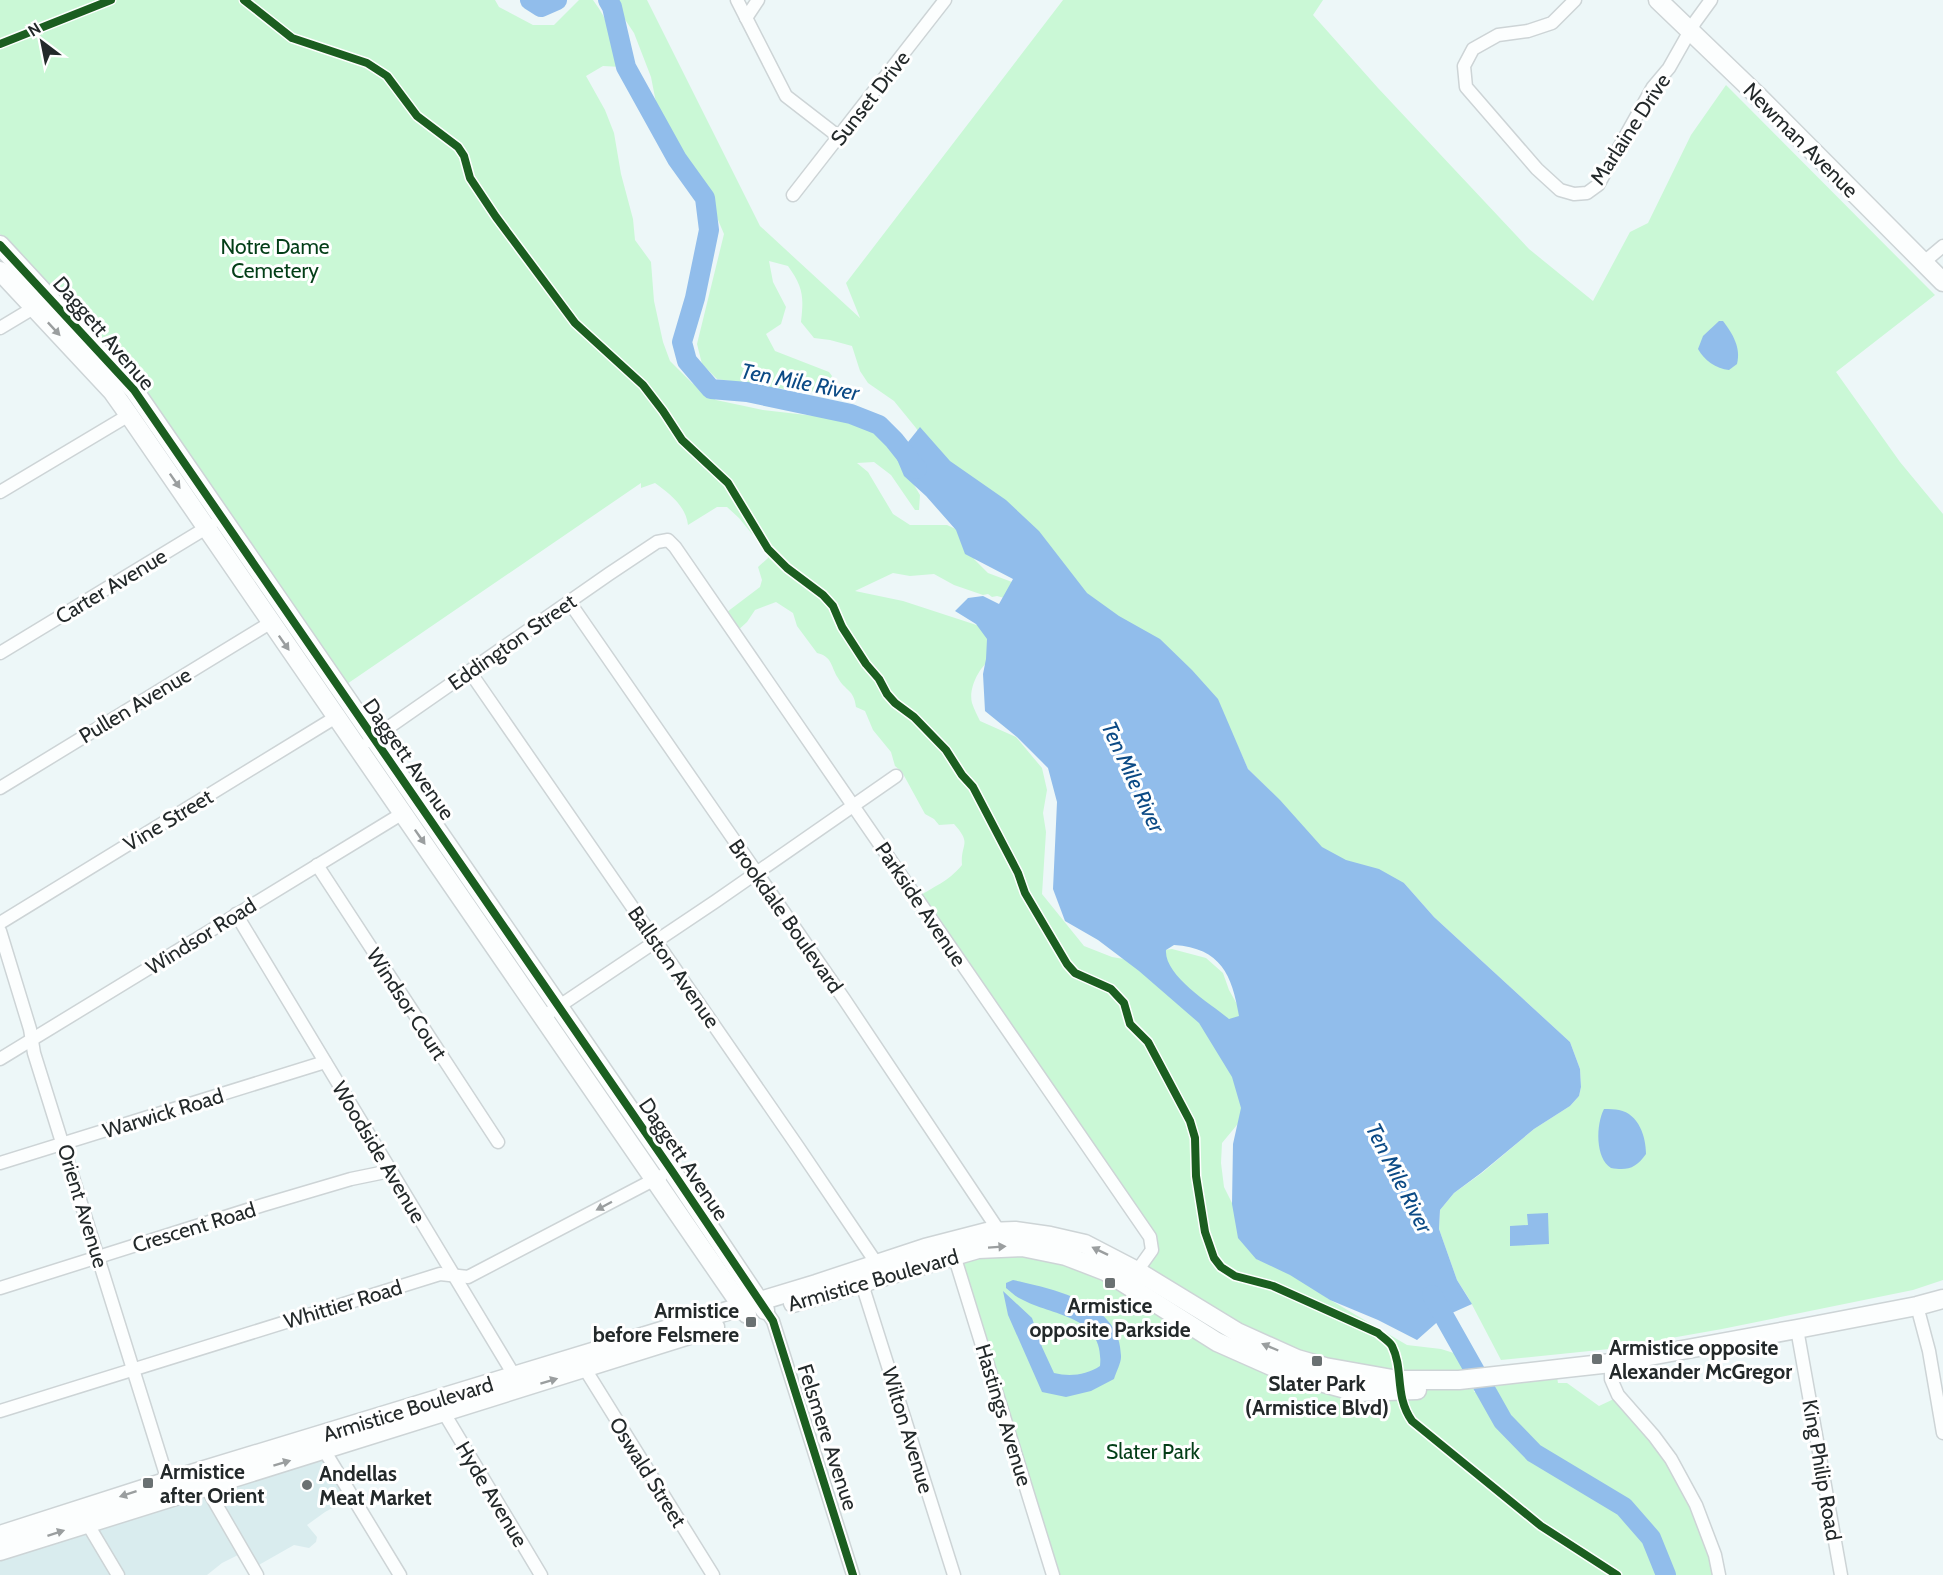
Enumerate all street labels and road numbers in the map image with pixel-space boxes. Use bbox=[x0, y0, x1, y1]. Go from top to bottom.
street label: Sunset Drive bbox=[825, 45, 915, 150]
street label: Marlaine Drive bbox=[1585, 69, 1675, 189]
street label: Newman Avenue bbox=[1738, 77, 1864, 203]
street label: Daggett Avenue bbox=[48, 271, 160, 395]
street label: Carter Avenue bbox=[51, 543, 171, 629]
street label: Eddington Street bbox=[443, 589, 581, 695]
street label: Pullen Avenue bbox=[74, 662, 196, 748]
street label: Daggett Avenue bbox=[358, 694, 460, 825]
street label: Vine Street bbox=[119, 784, 217, 856]
street label: Brookdale Boulevard bbox=[724, 834, 848, 998]
street label: Parkside Avenue bbox=[870, 837, 972, 971]
street label: Windsor Road bbox=[141, 892, 261, 980]
street label: Ballston Avenue bbox=[623, 901, 725, 1033]
street label: Windsor Court bbox=[362, 943, 452, 1065]
street label: Woodside Avenue bbox=[327, 1077, 431, 1228]
street label: Warwick Road bbox=[100, 1083, 226, 1143]
street label: Daggett Avenue bbox=[634, 1093, 734, 1225]
street label: Orient Avenue bbox=[52, 1141, 114, 1271]
street label: Crescent Road bbox=[129, 1196, 259, 1258]
street label: Armistice Boulevard bbox=[785, 1244, 961, 1316]
street label: Whittier Road bbox=[281, 1274, 405, 1334]
street label: Hastings Avenue bbox=[971, 1341, 1038, 1489]
street label: Felsmere Avenue bbox=[793, 1361, 863, 1513]
street label: Wilton Avenue bbox=[877, 1364, 939, 1496]
street label: Armistice Boulevard bbox=[320, 1371, 496, 1447]
street label: King Philip Road bbox=[1797, 1397, 1847, 1543]
street label: Oswald Street bbox=[604, 1412, 692, 1532]
street label: Hyde Avenue bbox=[451, 1437, 533, 1552]

